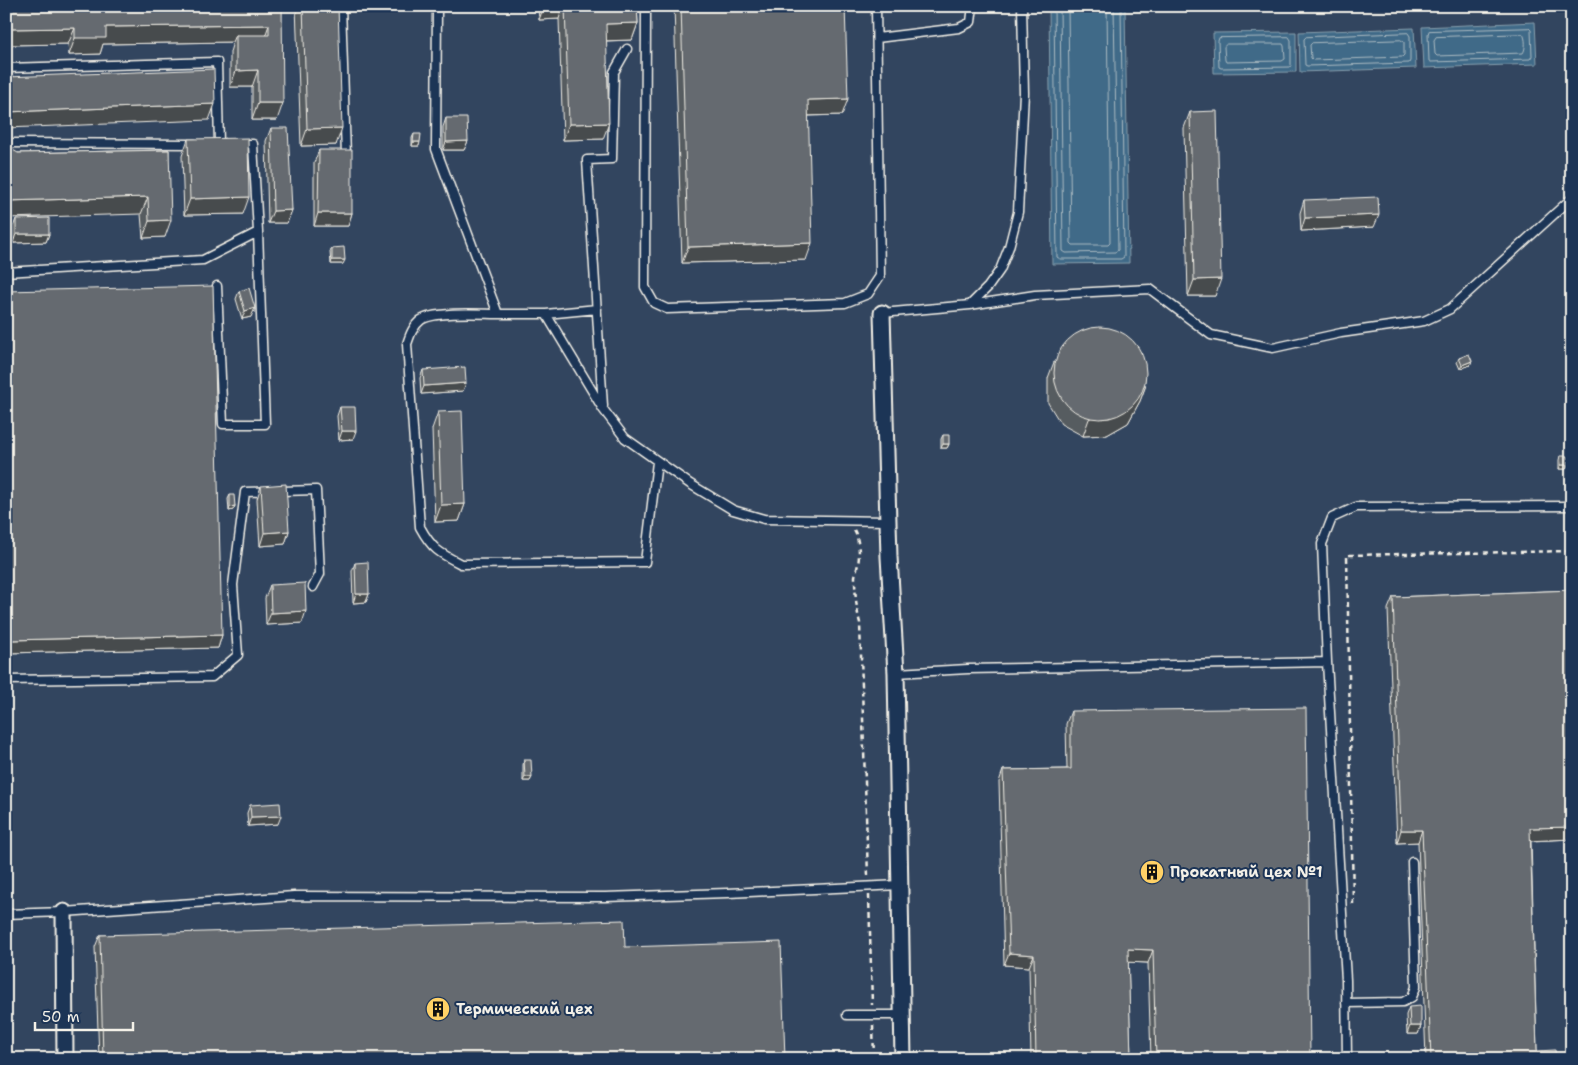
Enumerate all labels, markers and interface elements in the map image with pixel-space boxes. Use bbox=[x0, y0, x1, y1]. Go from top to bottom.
building icon: Прокатный цех №1 bbox=[1139, 859, 1165, 885]
place label: Прокатный цех №1 bbox=[1170, 862, 1323, 882]
building icon: Термический цех bbox=[425, 996, 451, 1022]
place label: Термический цех bbox=[456, 999, 593, 1019]
scale bar bbox=[35, 1000, 132, 1032]
text: 50 m bbox=[42, 1007, 80, 1027]

